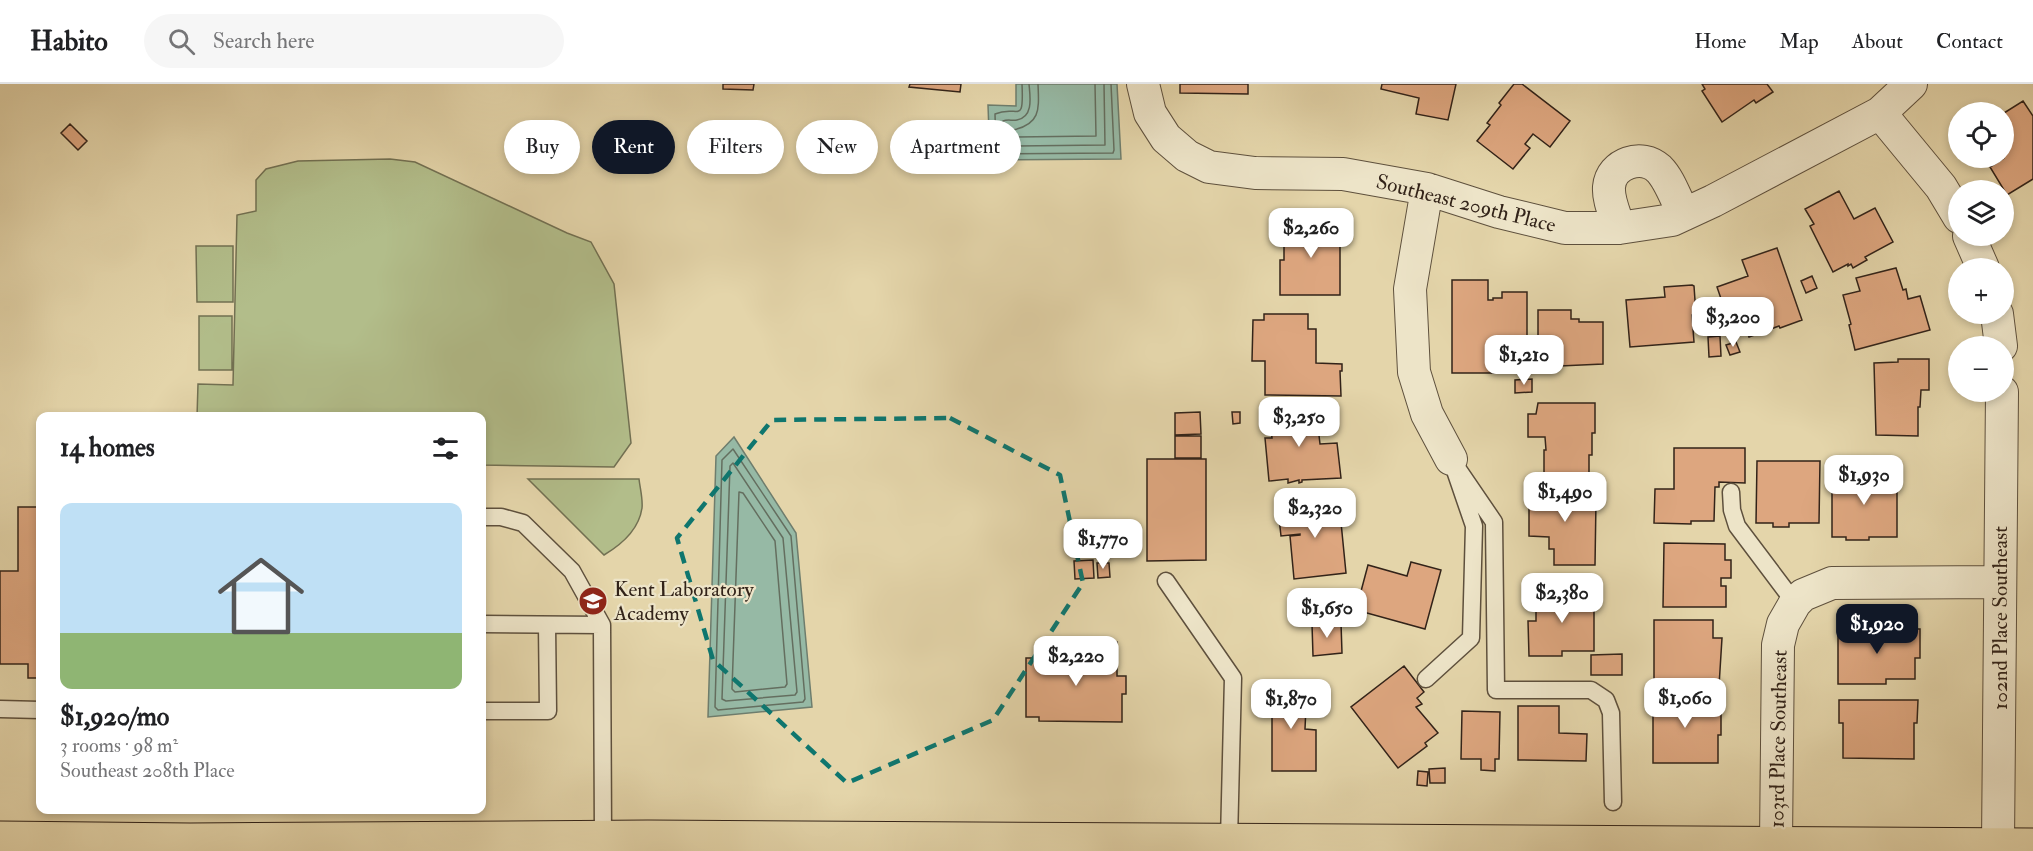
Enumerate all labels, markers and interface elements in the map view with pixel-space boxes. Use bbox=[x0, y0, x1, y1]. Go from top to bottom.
search box bbox=[144, 14, 564, 68]
text: Habito bbox=[30, 24, 108, 59]
icon: search bbox=[165, 25, 198, 58]
text: Search here bbox=[213, 27, 315, 55]
text: Home bbox=[1694, 28, 1746, 55]
text: Map bbox=[1779, 28, 1819, 55]
text: About bbox=[1852, 28, 1903, 55]
text: Contact bbox=[1936, 28, 2003, 55]
map controls bbox=[1948, 102, 2014, 402]
button: locate bbox=[1948, 102, 2014, 168]
chip: Buy bbox=[504, 120, 580, 174]
chip: Rent bbox=[592, 120, 675, 174]
chip: Filters bbox=[687, 120, 784, 174]
chip: New bbox=[796, 120, 878, 174]
chip: Apartment bbox=[890, 120, 1021, 174]
street label: Southeast 209th Place bbox=[1373, 168, 1559, 239]
button: layers bbox=[1948, 180, 2014, 246]
pin: $2,260 bbox=[1262, 208, 1360, 259]
text: $2,260 bbox=[1283, 215, 1339, 240]
button: + bbox=[1948, 258, 2014, 324]
pin: $3,200 bbox=[1684, 297, 1782, 348]
text: $3,200 bbox=[1706, 304, 1760, 329]
pin: $1,210 bbox=[1475, 335, 1573, 386]
button: − bbox=[1948, 336, 2014, 402]
text: $1,210 bbox=[1499, 342, 1549, 367]
pin: $3,250 bbox=[1250, 397, 1348, 448]
text: $3,250 bbox=[1273, 404, 1325, 429]
text: 14 homes bbox=[60, 432, 155, 464]
icon: filters bbox=[429, 432, 462, 465]
pin: $1,930 bbox=[1815, 455, 1913, 506]
text: $1,930 bbox=[1838, 462, 1890, 487]
pin: $1,490 bbox=[1516, 472, 1614, 523]
text: $1,490 bbox=[1538, 479, 1592, 504]
pin: $2,320 bbox=[1266, 488, 1364, 539]
text: $2,320 bbox=[1288, 495, 1342, 520]
pin: $1,770 bbox=[1054, 519, 1152, 570]
text: $1,770 bbox=[1077, 526, 1129, 551]
street label: 102nd Place Southeast bbox=[1987, 526, 2014, 710]
icon: home bbox=[207, 542, 315, 650]
pin: $2,380 bbox=[1513, 573, 1611, 624]
place label: Kent Laboratory Academy bbox=[613, 576, 755, 627]
text: $2,380 bbox=[1535, 580, 1589, 605]
school or university icon: Kent Laboratory Academy bbox=[577, 585, 609, 617]
pin: $1,650 bbox=[1278, 588, 1376, 639]
text: $1,650 bbox=[1301, 595, 1353, 620]
pin: $1,920 bbox=[1828, 604, 1926, 655]
text: $1,920 bbox=[1850, 611, 1904, 636]
pin: $2,220 bbox=[1027, 636, 1125, 687]
text: $2,220 bbox=[1048, 643, 1104, 668]
street label: 103rd Place Southeast bbox=[1763, 649, 1794, 828]
pin: $1,060 bbox=[1636, 678, 1734, 729]
pin: $1,870 bbox=[1242, 679, 1340, 730]
text: $1,060 bbox=[1658, 685, 1712, 710]
text: $1,870 bbox=[1265, 686, 1317, 711]
text: $1,920/mo bbox=[60, 701, 169, 733]
text: 3 rooms · 98 m² bbox=[60, 733, 178, 758]
text: Southeast 208th Place bbox=[60, 758, 235, 783]

